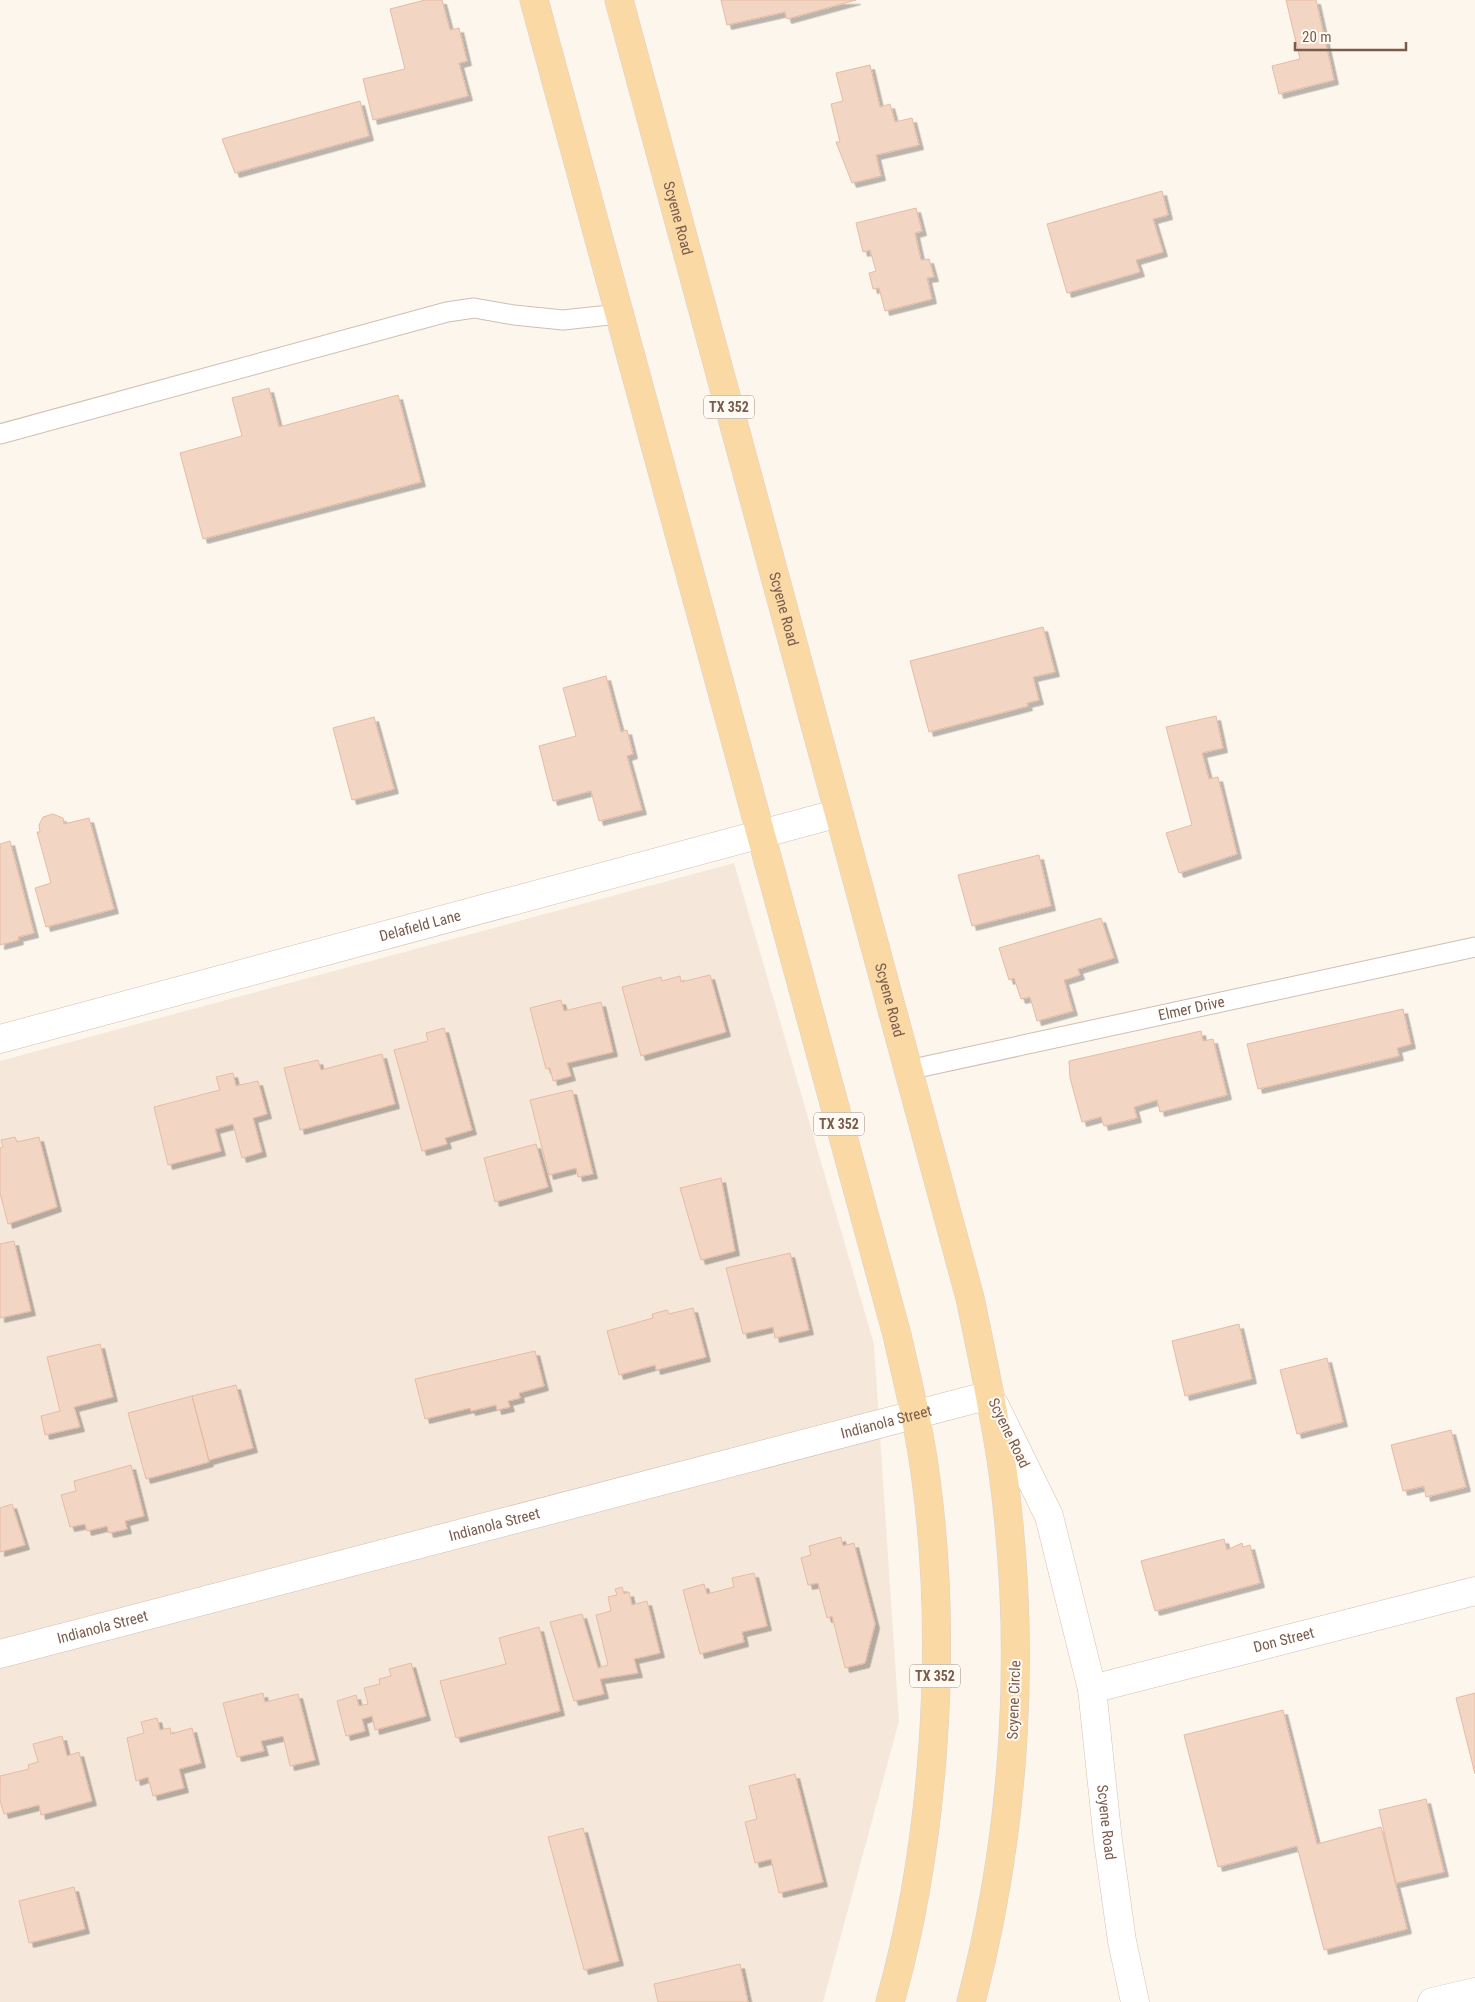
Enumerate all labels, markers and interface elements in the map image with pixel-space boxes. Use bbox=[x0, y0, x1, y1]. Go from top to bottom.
scale bar bbox=[1295, 20, 1406, 52]
text: 20 m bbox=[1302, 28, 1332, 46]
street label: Scyene Road bbox=[659, 179, 697, 257]
road number: TX 352 bbox=[704, 396, 754, 418]
street label: Scyene Road bbox=[765, 570, 802, 648]
street label: Delafield Lane bbox=[377, 906, 463, 945]
street label: Scyene Road bbox=[871, 961, 908, 1039]
street label: Elmer Drive bbox=[1157, 993, 1226, 1024]
road number: TX 352 bbox=[814, 1112, 864, 1136]
street label: Scyene Road bbox=[984, 1395, 1034, 1471]
street label: Indianola Street bbox=[839, 1402, 934, 1443]
street label: Indianola Street bbox=[447, 1504, 542, 1545]
street label: Indianola Street bbox=[55, 1607, 150, 1648]
street label: Don Street bbox=[1252, 1624, 1316, 1656]
street label: Scyene Circle bbox=[1004, 1660, 1024, 1740]
road number: TX 352 bbox=[910, 1664, 960, 1688]
street label: Scyene Road bbox=[1093, 1784, 1120, 1861]

